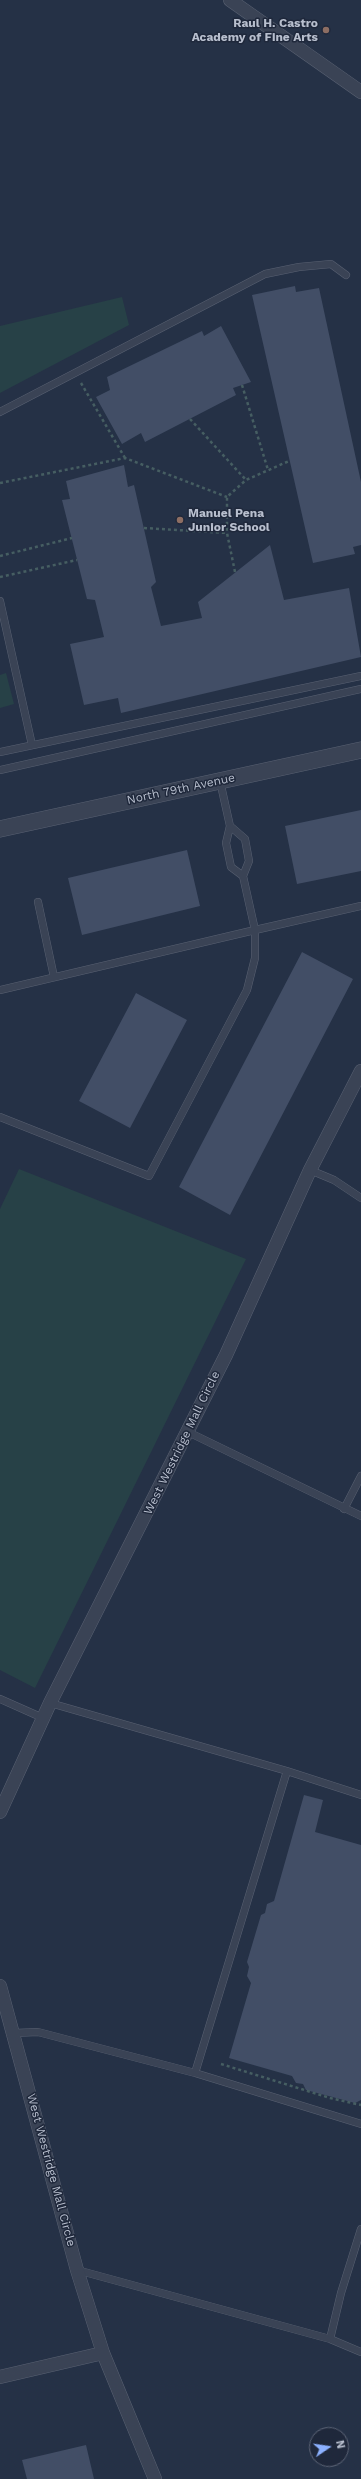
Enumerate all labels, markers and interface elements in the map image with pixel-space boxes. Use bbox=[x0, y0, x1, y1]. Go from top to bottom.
place label: Raul H. Castro Academy of Fine Arts bbox=[192, 16, 318, 44]
marker: Raul H. Castro Academy of Fine Arts bbox=[321, 25, 331, 35]
place label: Manuel Pena Junior School bbox=[188, 506, 270, 534]
marker: Manuel Pena Junior School bbox=[175, 515, 185, 525]
street label: North 79th Avenue bbox=[126, 771, 236, 807]
street label: West Westridge Mall Circle bbox=[141, 1369, 223, 1517]
street label: West Westridge Mall Circle bbox=[24, 2092, 78, 2248]
north arrow bbox=[309, 2427, 349, 2467]
text: N bbox=[333, 2439, 347, 2450]

